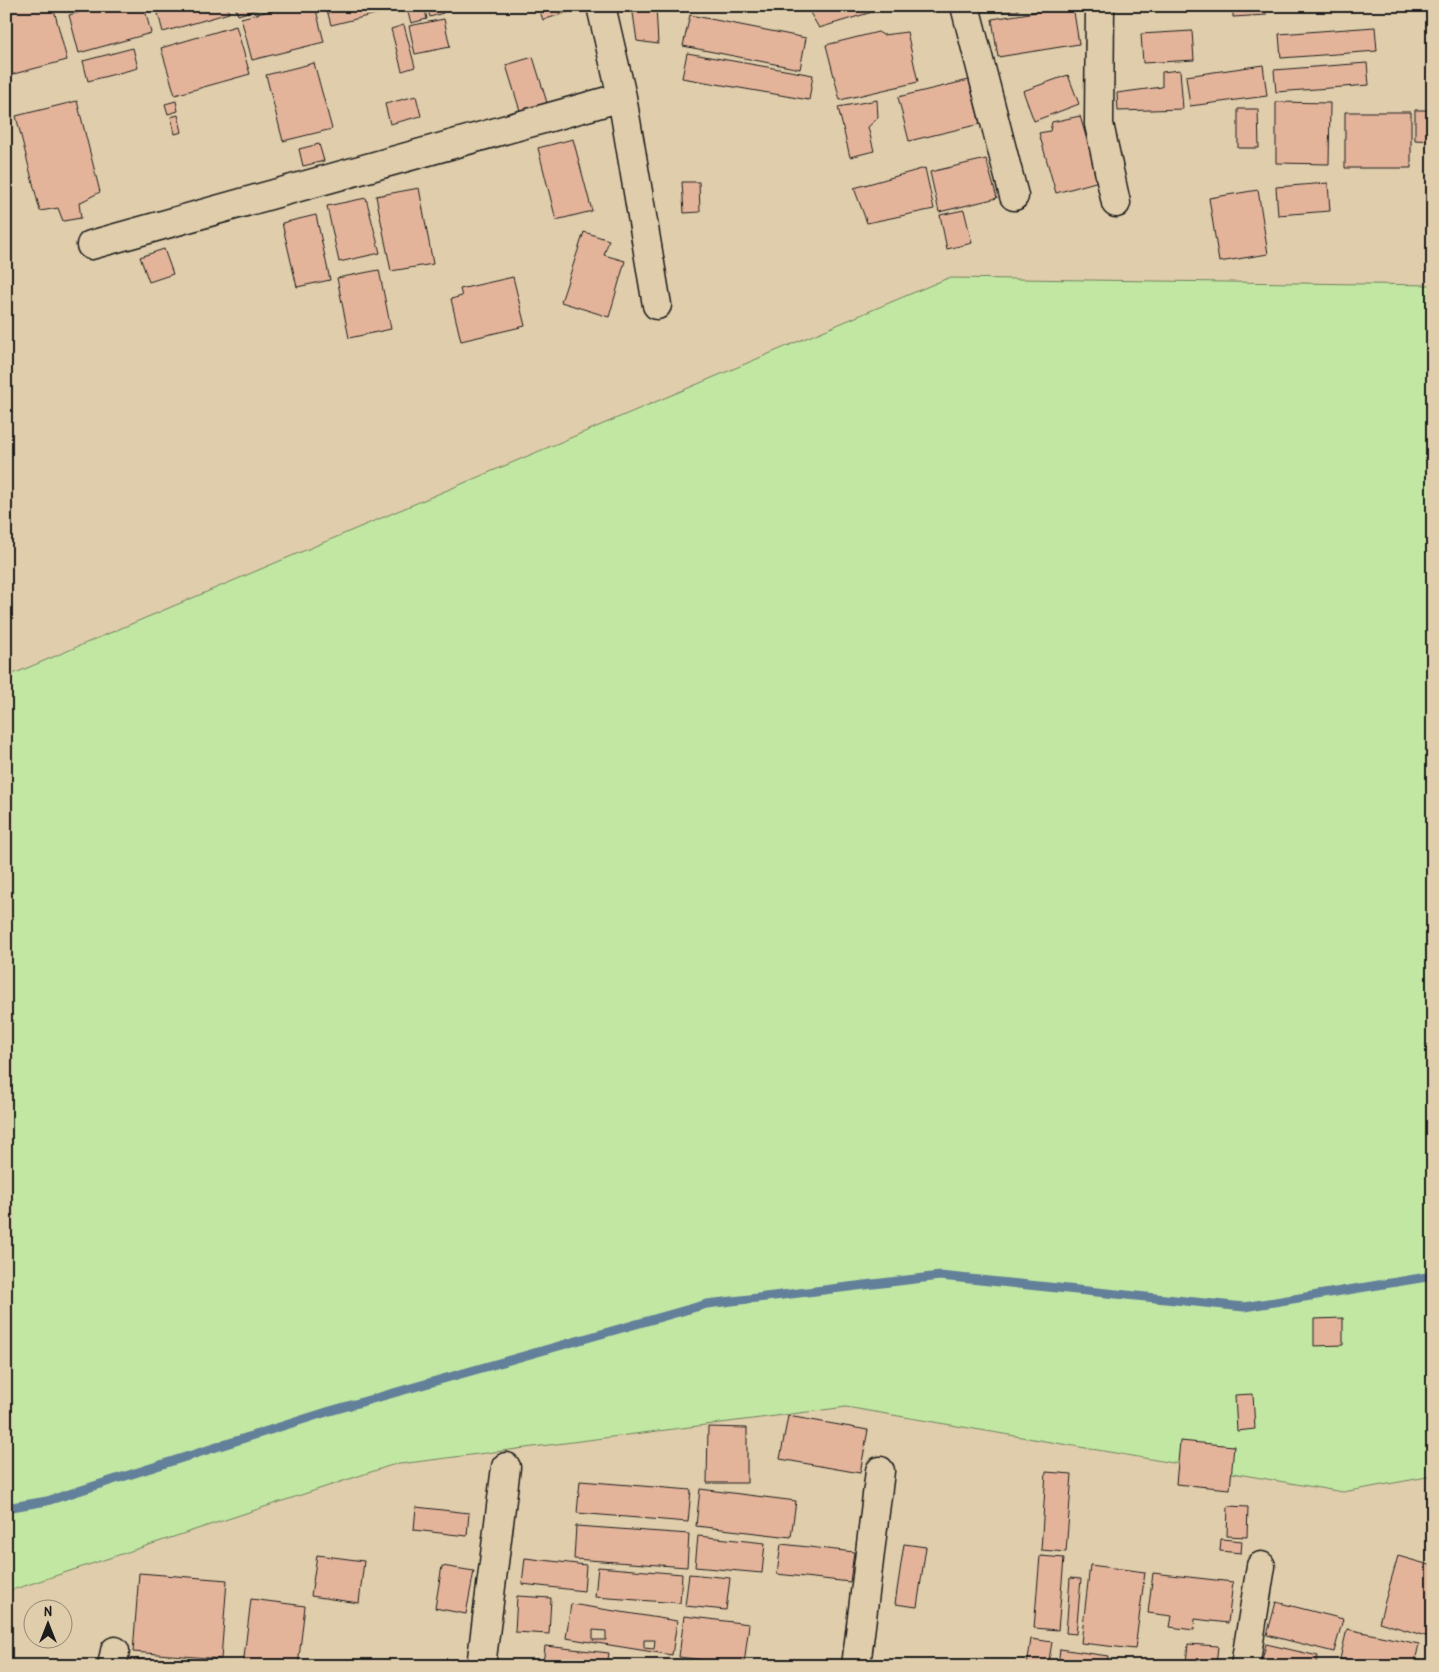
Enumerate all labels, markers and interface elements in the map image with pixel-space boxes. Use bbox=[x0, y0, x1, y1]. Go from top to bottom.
north arrow bbox=[22, 1600, 72, 1650]
text: N bbox=[44, 1601, 52, 1620]

